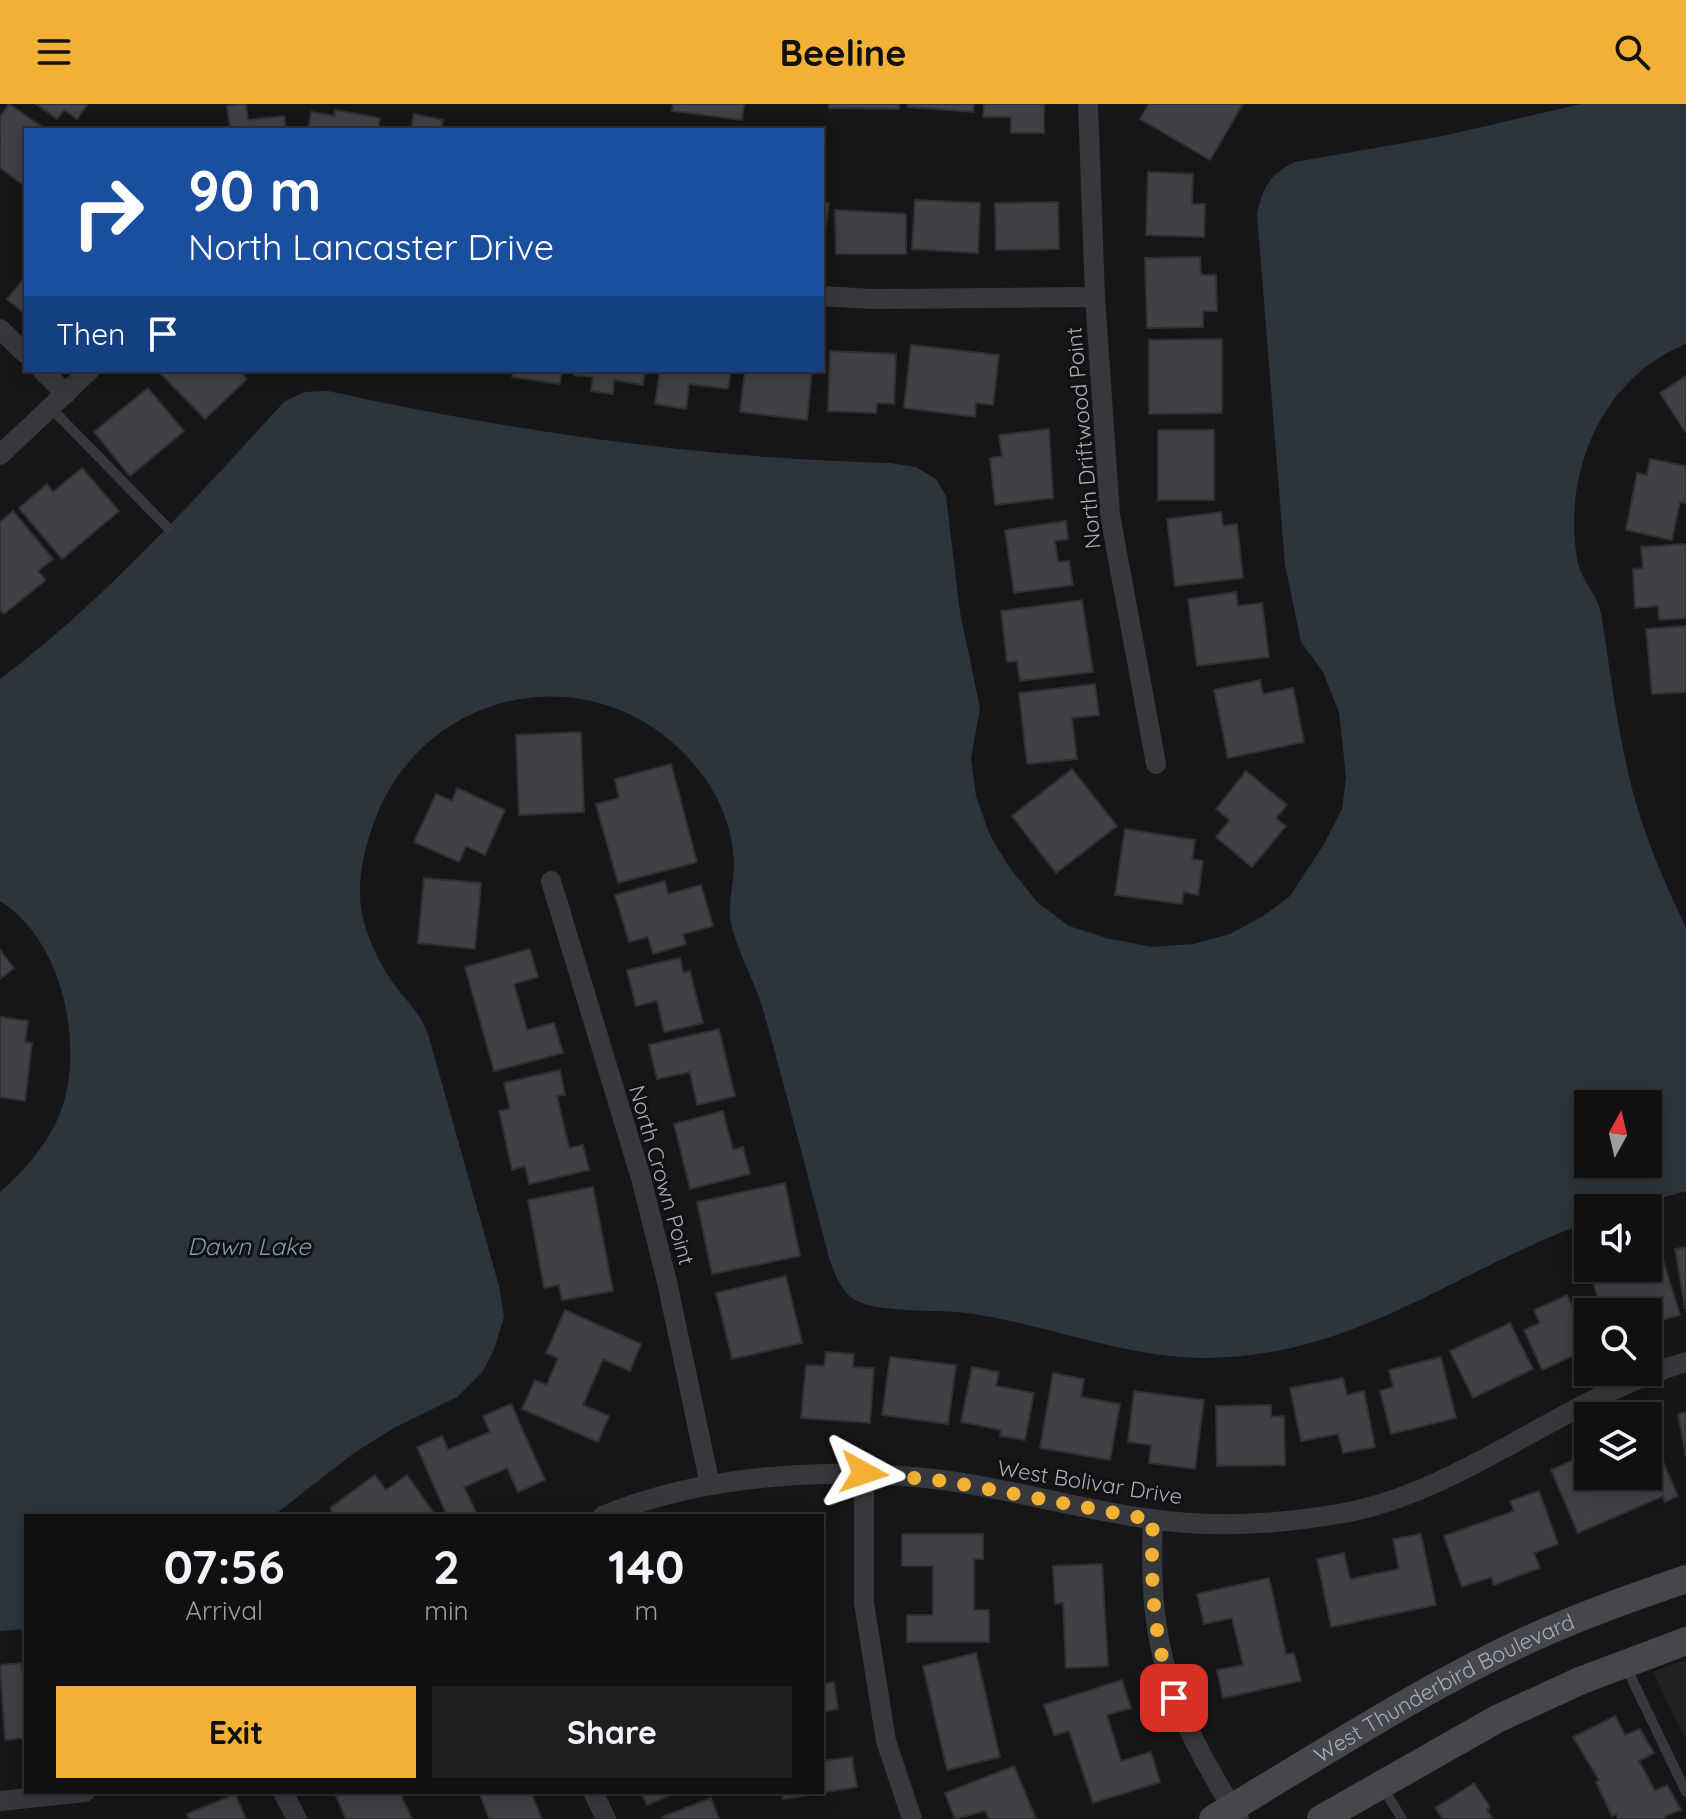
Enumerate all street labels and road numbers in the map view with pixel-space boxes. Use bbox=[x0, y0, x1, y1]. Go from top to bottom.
street label: North Driftwood Point bbox=[1059, 326, 1107, 550]
street label: North Crown Point bbox=[623, 1082, 701, 1268]
street label: West Bolivar Drive bbox=[996, 1454, 1184, 1510]
street label: West Thunderbird Boulevard bbox=[1309, 1607, 1578, 1769]

